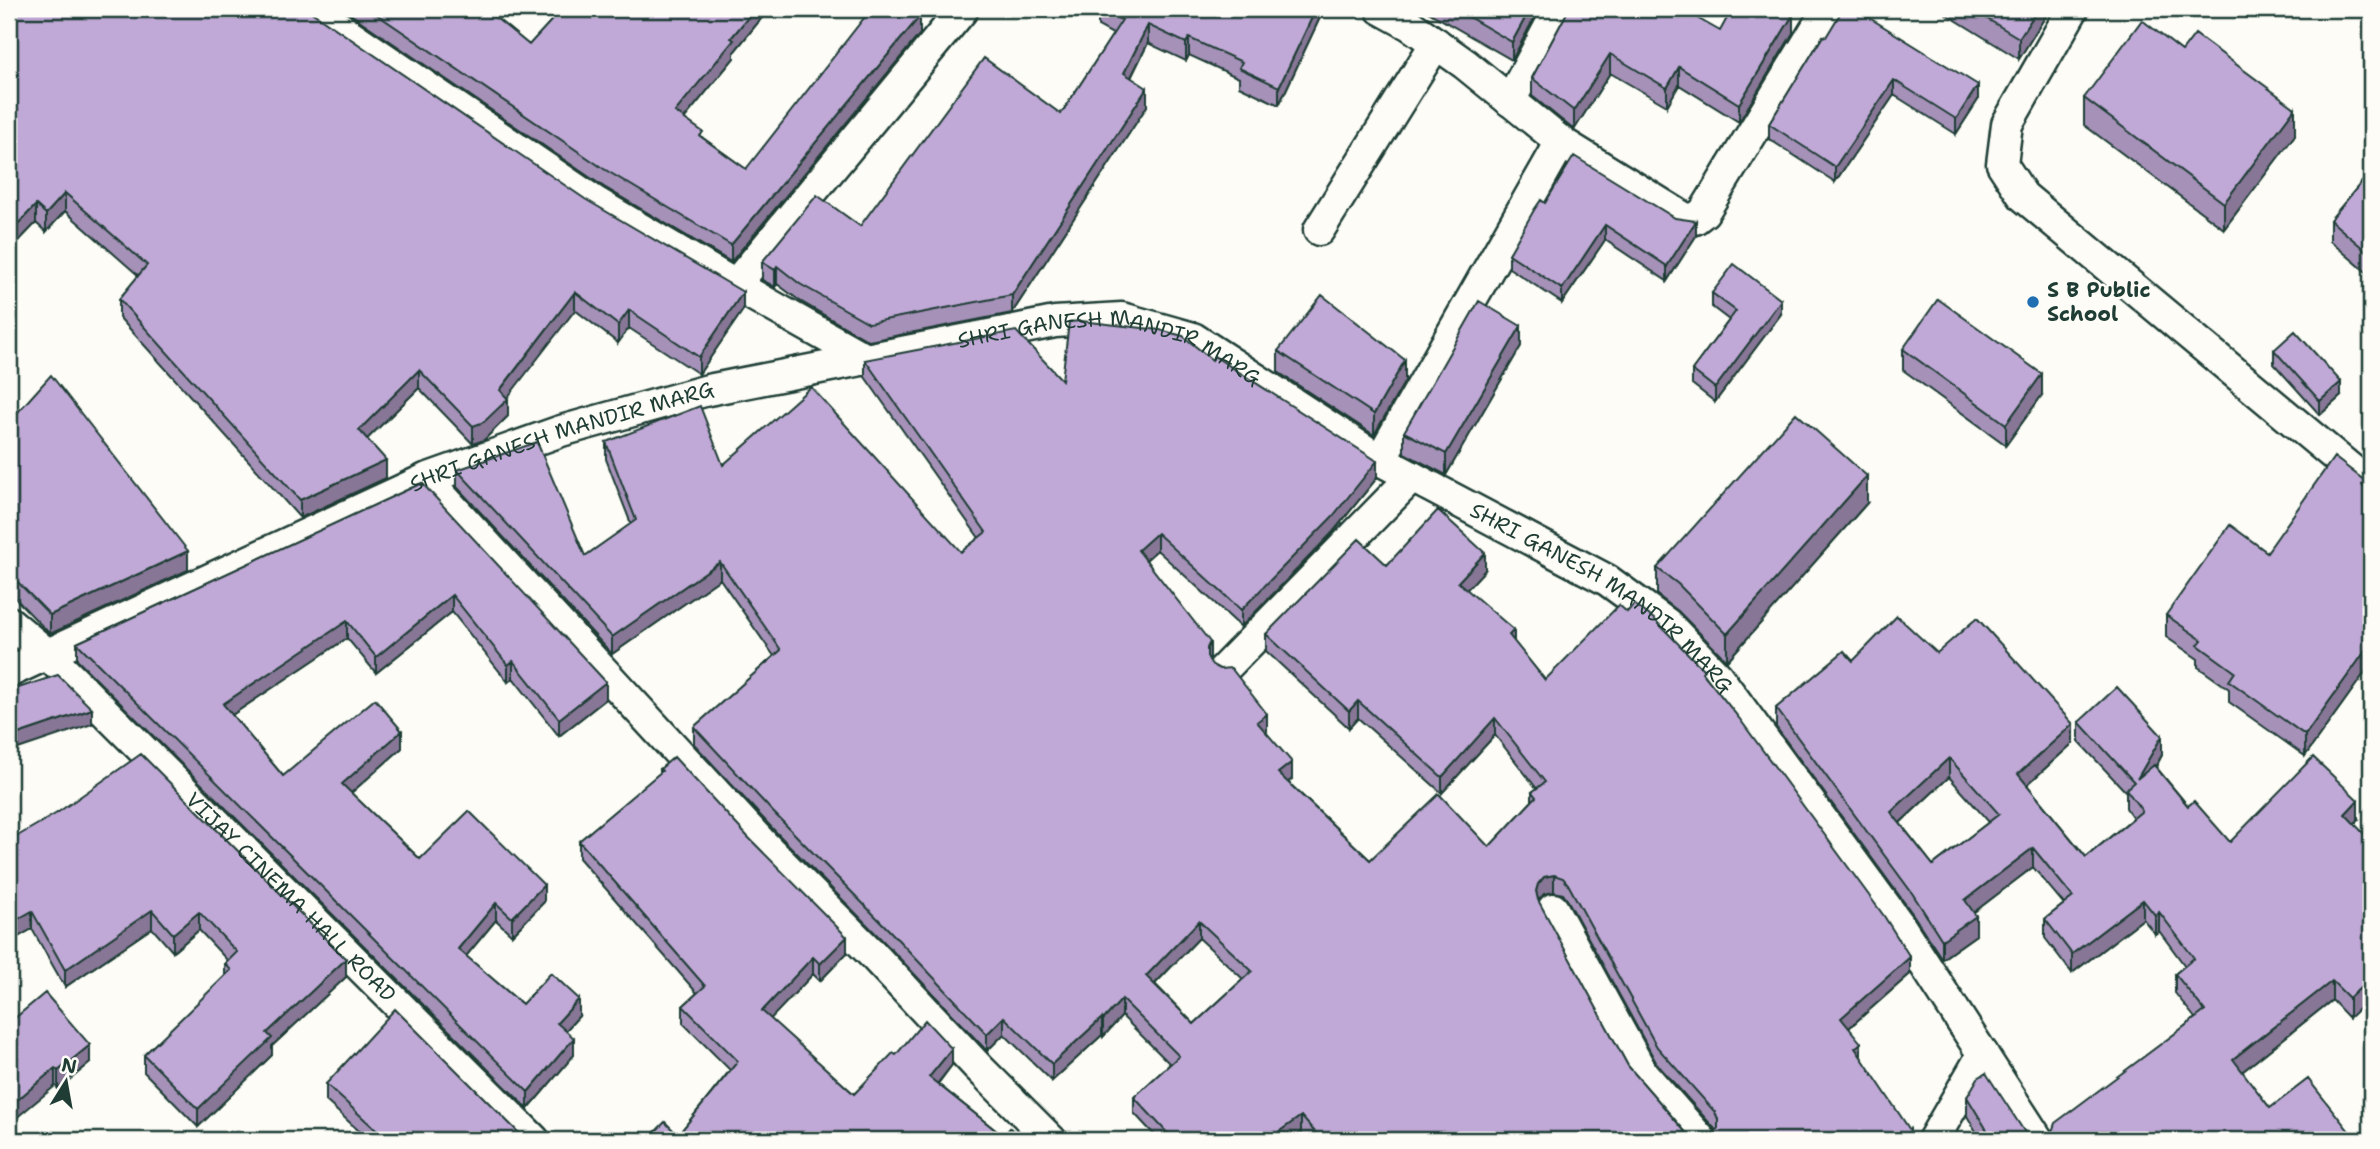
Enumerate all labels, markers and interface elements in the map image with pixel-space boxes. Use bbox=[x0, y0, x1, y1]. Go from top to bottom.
place label: S B Public School bbox=[2047, 276, 2151, 328]
marker: S B Public School bbox=[2025, 294, 2041, 310]
street label: SHRI GANESH MANDIR MARG bbox=[955, 304, 1266, 392]
street label: SHRI GANESH MANDIR MARG bbox=[405, 375, 717, 499]
street label: SHRI GANESH MANDIR MARG bbox=[1465, 496, 1739, 699]
street label: VIJAY CINEMA HALL ROAD bbox=[179, 786, 402, 1008]
north arrow bbox=[32, 1048, 102, 1118]
text: N bbox=[59, 1052, 79, 1080]

